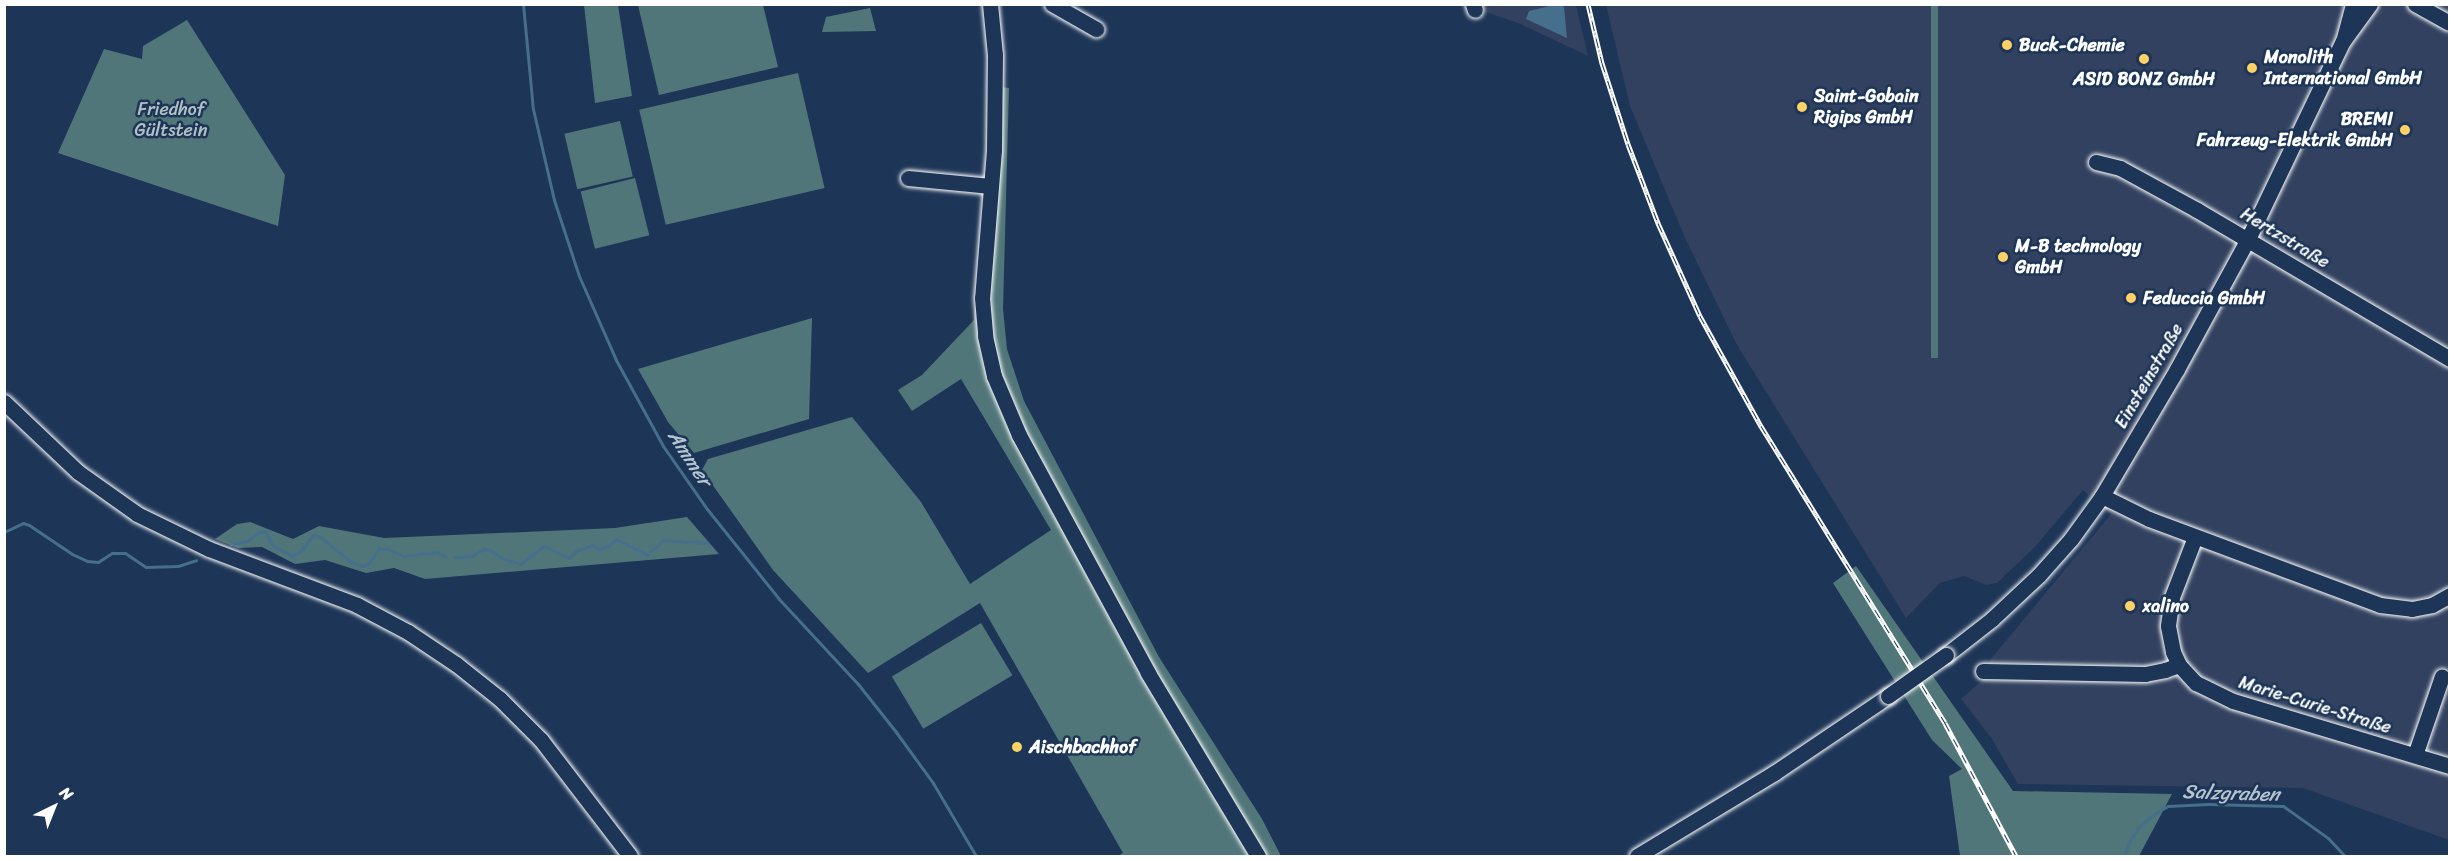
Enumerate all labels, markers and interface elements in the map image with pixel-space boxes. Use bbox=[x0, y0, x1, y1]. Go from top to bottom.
place label: Buck-Chemie bbox=[2019, 34, 2125, 56]
marker: Buck-Chemie bbox=[2000, 38, 2014, 52]
place label: Monolith International GmbH bbox=[2264, 47, 2422, 90]
marker: ASID BONZ GmbH bbox=[2137, 52, 2151, 66]
marker: Monolith International GmbH bbox=[2245, 61, 2259, 75]
place label: ASID BONZ GmbH bbox=[2073, 68, 2215, 90]
place label: Saint-Gobain Rigips GmbH bbox=[1814, 86, 1919, 128]
park label: Friedhof Gültstein bbox=[134, 99, 208, 142]
marker: Saint-Gobain Rigips GmbH bbox=[1795, 100, 1809, 114]
place label: BREMI Fahrzeug-Elektrik GmbH bbox=[2197, 109, 2393, 152]
marker: BREMI Fahrzeug-Elektrik GmbH bbox=[2398, 123, 2412, 137]
street label: Hertzstraße bbox=[2237, 203, 2333, 273]
place label: M-B technology GmbH bbox=[2015, 236, 2141, 278]
marker: M-B technology GmbH bbox=[1996, 250, 2010, 264]
place label: Feduccia GmbH bbox=[2143, 287, 2265, 309]
marker: Feduccia GmbH bbox=[2124, 291, 2138, 305]
street label: Einsteinstraße bbox=[2110, 320, 2188, 432]
water label: Ammer bbox=[663, 425, 717, 491]
place label: xalino bbox=[2142, 595, 2189, 617]
marker: xalino bbox=[2123, 599, 2137, 613]
street label: Marie-Curie-Straße bbox=[2236, 672, 2394, 738]
place label: Aischbachhof bbox=[1029, 736, 1136, 758]
marker: Aischbachhof bbox=[1010, 740, 1024, 754]
north arrow bbox=[24, 777, 84, 837]
text: N bbox=[53, 779, 81, 808]
water label: Salzgraben bbox=[2182, 779, 2280, 807]

